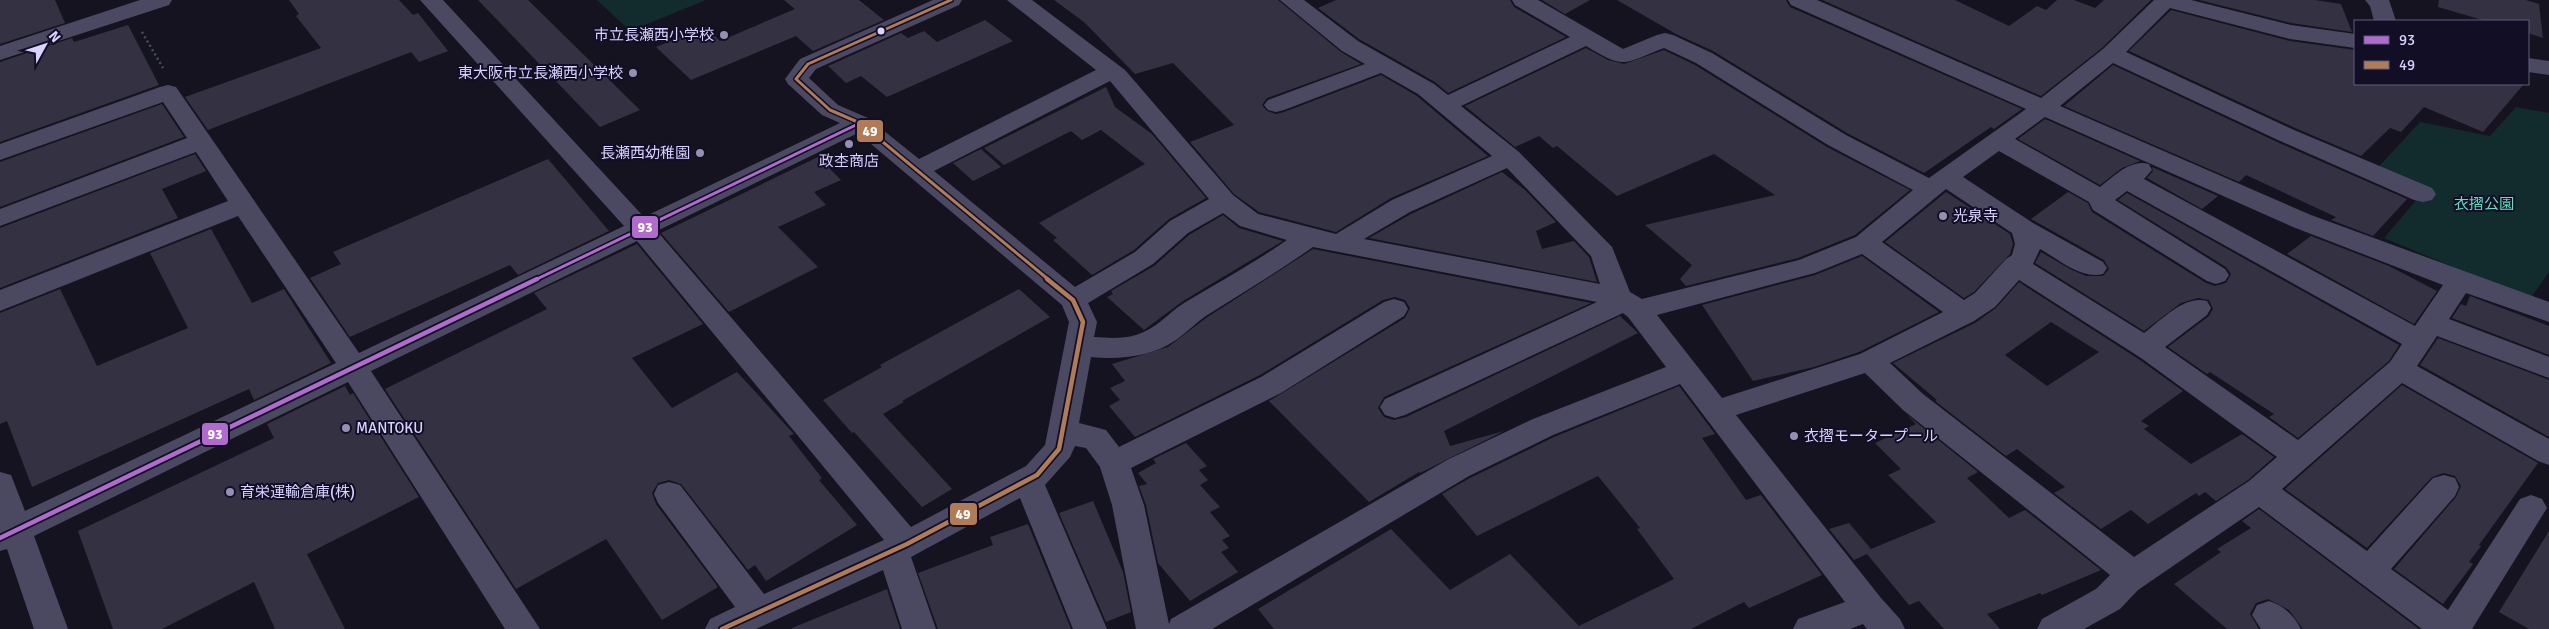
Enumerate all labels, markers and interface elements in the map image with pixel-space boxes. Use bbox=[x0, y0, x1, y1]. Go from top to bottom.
north arrow bbox=[20, 20, 70, 70]
legend bbox=[2354, 20, 2529, 85]
place label: 市立長瀬西小学校 bbox=[594, 26, 714, 44]
unlabelled marker bbox=[876, 26, 886, 36]
text: N bbox=[45, 28, 64, 46]
marker: 市立長瀬西小学校 bbox=[718, 29, 730, 41]
text: 93 bbox=[2399, 31, 2415, 49]
text: 49 bbox=[2399, 56, 2415, 74]
place label: 東大阪市立長瀬西小学校 bbox=[458, 64, 623, 82]
marker: 東大阪市立長瀬西小学校 bbox=[627, 67, 639, 79]
line badge: 49 bbox=[856, 119, 884, 143]
text: 49 bbox=[862, 123, 878, 140]
marker: 政杢商店 bbox=[843, 138, 855, 150]
place label: 長瀬西幼稚園 bbox=[600, 144, 690, 162]
marker: 長瀬西幼稚園 bbox=[694, 147, 706, 159]
place label: 政杢商店 bbox=[819, 152, 879, 170]
park label: 衣摺公園 bbox=[2454, 195, 2514, 213]
place label: 光泉寺 bbox=[1953, 207, 1998, 225]
marker: 光泉寺 bbox=[1937, 210, 1949, 222]
line badge: 93 bbox=[631, 215, 659, 239]
text: 93 bbox=[637, 219, 653, 236]
place label: MANTOKU bbox=[356, 419, 423, 437]
line badge: 93 bbox=[201, 422, 229, 446]
marker: MANTOKU bbox=[340, 422, 352, 434]
text: 93 bbox=[207, 426, 223, 443]
place label: 衣摺モータープール bbox=[1804, 427, 1938, 445]
marker: 衣摺モータープール bbox=[1788, 430, 1800, 442]
place label: 育栄運輸倉庫(株) bbox=[240, 483, 355, 501]
marker: 育栄運輸倉庫(株) bbox=[224, 486, 236, 498]
line badge: 49 bbox=[949, 502, 978, 526]
text: 49 bbox=[955, 506, 971, 523]

